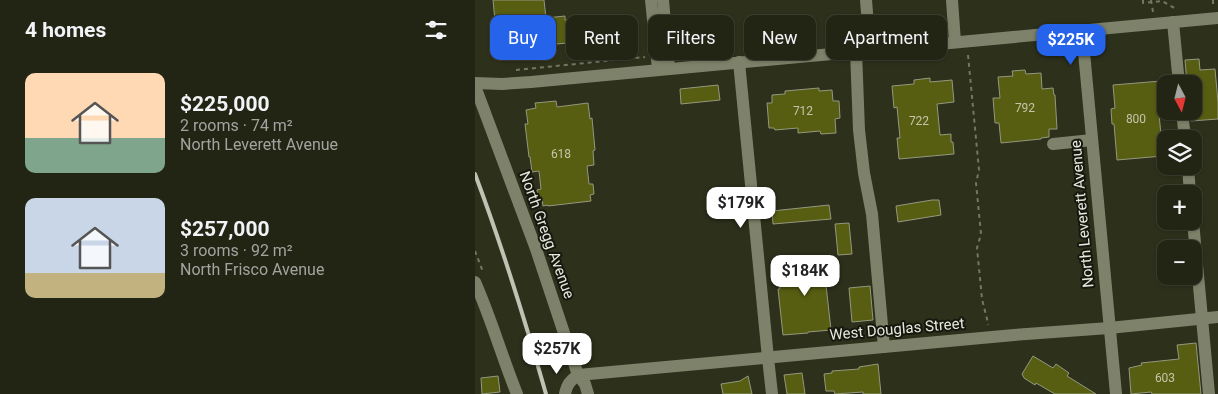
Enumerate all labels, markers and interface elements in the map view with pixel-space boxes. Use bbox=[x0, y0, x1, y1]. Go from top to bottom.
chip: Buy bbox=[490, 15, 556, 60]
chip: Rent bbox=[566, 15, 638, 60]
chip: Filters bbox=[648, 15, 734, 60]
chip: New bbox=[744, 15, 816, 60]
chip: Apartment bbox=[826, 15, 947, 60]
icon: filters bbox=[422, 16, 450, 44]
text: 4 homes bbox=[25, 18, 106, 42]
pin: $225K bbox=[1036, 23, 1106, 66]
text: $225K bbox=[1048, 30, 1094, 49]
north arrow bbox=[1157, 75, 1203, 120]
map controls bbox=[1157, 75, 1202, 285]
text: $225,000 bbox=[180, 92, 270, 116]
icon: home bbox=[65, 93, 125, 153]
house number: 792 bbox=[1015, 101, 1035, 115]
house number: 712 bbox=[793, 104, 813, 118]
house number: 800 bbox=[1126, 112, 1146, 126]
house number: 722 bbox=[909, 114, 929, 128]
text: 2 rooms · 74 m² bbox=[180, 116, 293, 135]
button: layers bbox=[1157, 130, 1202, 175]
text: North Leverett Avenue bbox=[180, 135, 338, 154]
street label: North Leverett Avenue bbox=[1067, 139, 1097, 289]
house number: 618 bbox=[551, 147, 571, 161]
street label: North Gregg Avenue bbox=[516, 169, 578, 301]
button: + bbox=[1157, 185, 1202, 230]
pin: $179K bbox=[706, 186, 776, 229]
text: $179K bbox=[718, 193, 764, 212]
text: $257,000 bbox=[180, 217, 270, 241]
icon: home bbox=[65, 218, 125, 278]
button: − bbox=[1157, 240, 1202, 285]
text: 3 rooms · 92 m² bbox=[180, 241, 293, 260]
pin: $184K bbox=[770, 254, 840, 297]
text: North Frisco Avenue bbox=[180, 260, 324, 279]
text: $184K bbox=[782, 261, 828, 280]
street label: West Douglas Street bbox=[829, 314, 965, 344]
pin: $257K bbox=[522, 332, 592, 375]
text: $257K bbox=[534, 339, 580, 358]
house number: 603 bbox=[1155, 371, 1175, 385]

